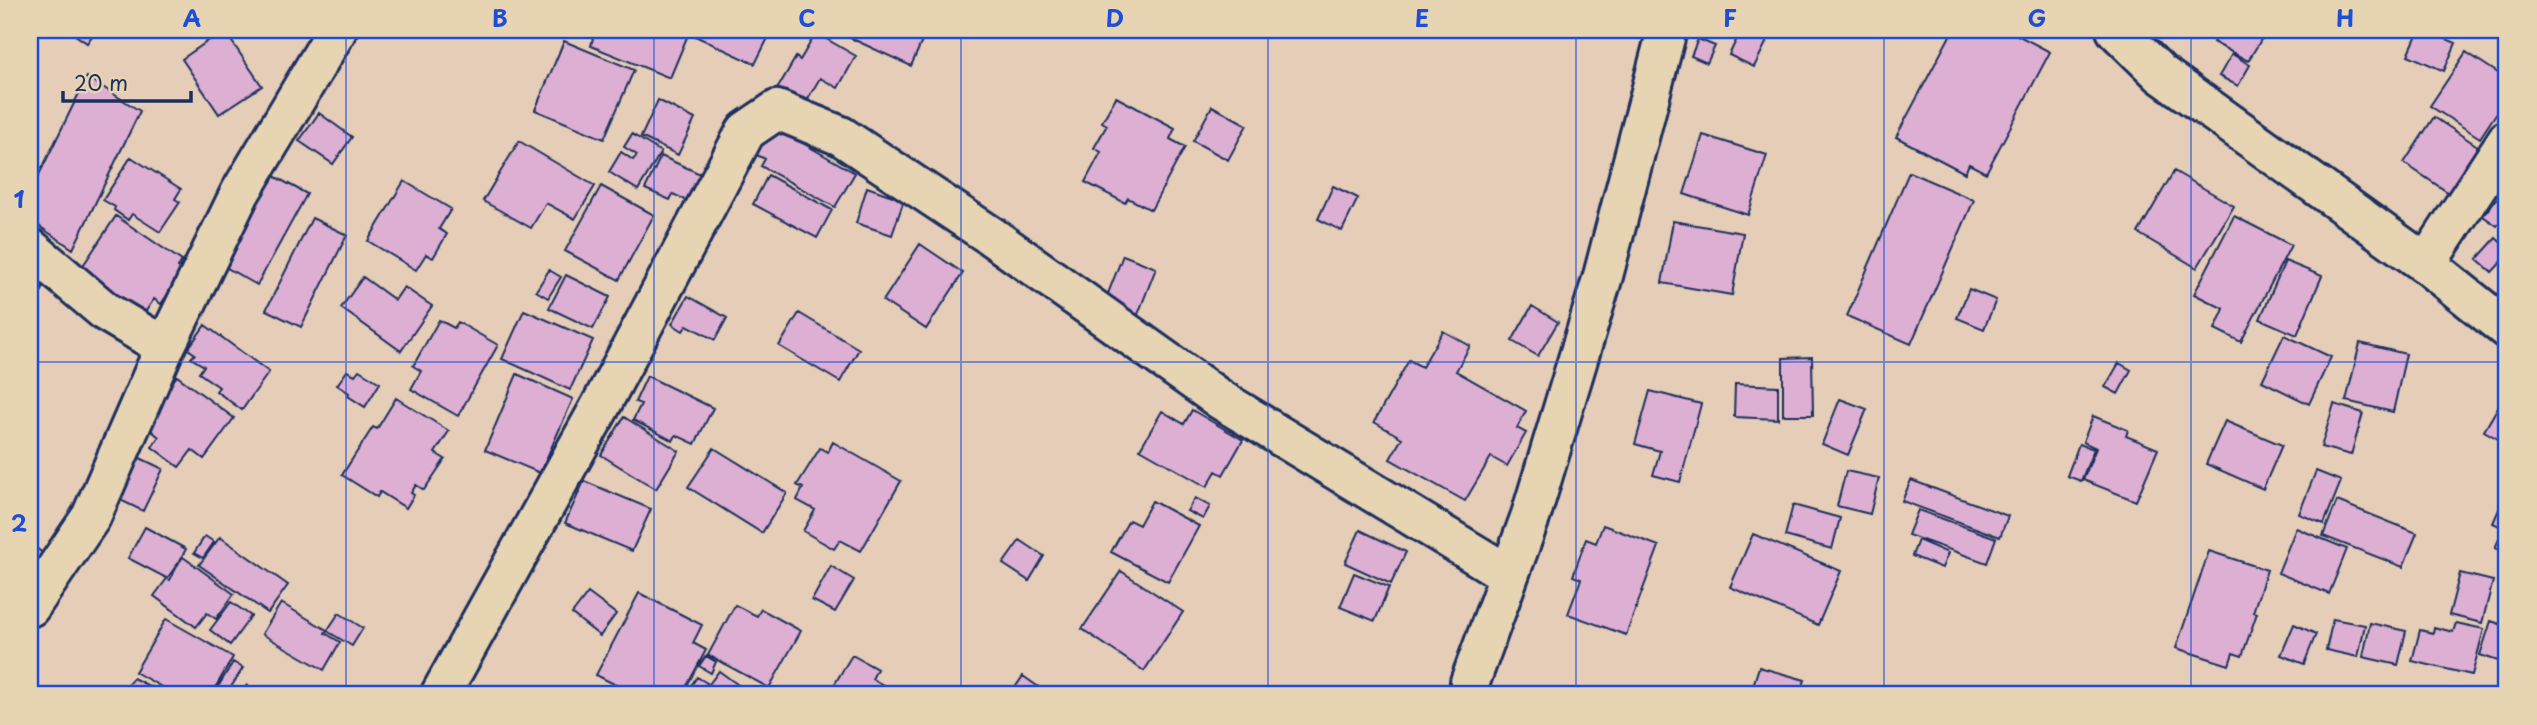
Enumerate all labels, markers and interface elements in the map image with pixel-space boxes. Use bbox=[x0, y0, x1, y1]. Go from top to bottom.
text: A bbox=[183, 0, 201, 35]
text: B bbox=[492, 0, 508, 35]
text: C bbox=[798, 0, 816, 35]
text: D bbox=[1106, 0, 1124, 35]
text: E bbox=[1415, 0, 1429, 35]
text: F bbox=[1723, 0, 1737, 35]
text: G bbox=[2028, 0, 2046, 35]
text: H bbox=[2336, 0, 2354, 35]
scale bar bbox=[63, 60, 191, 104]
text: 20 m bbox=[74, 66, 128, 98]
text: 1 bbox=[14, 181, 25, 216]
text: 2 bbox=[11, 505, 27, 540]

